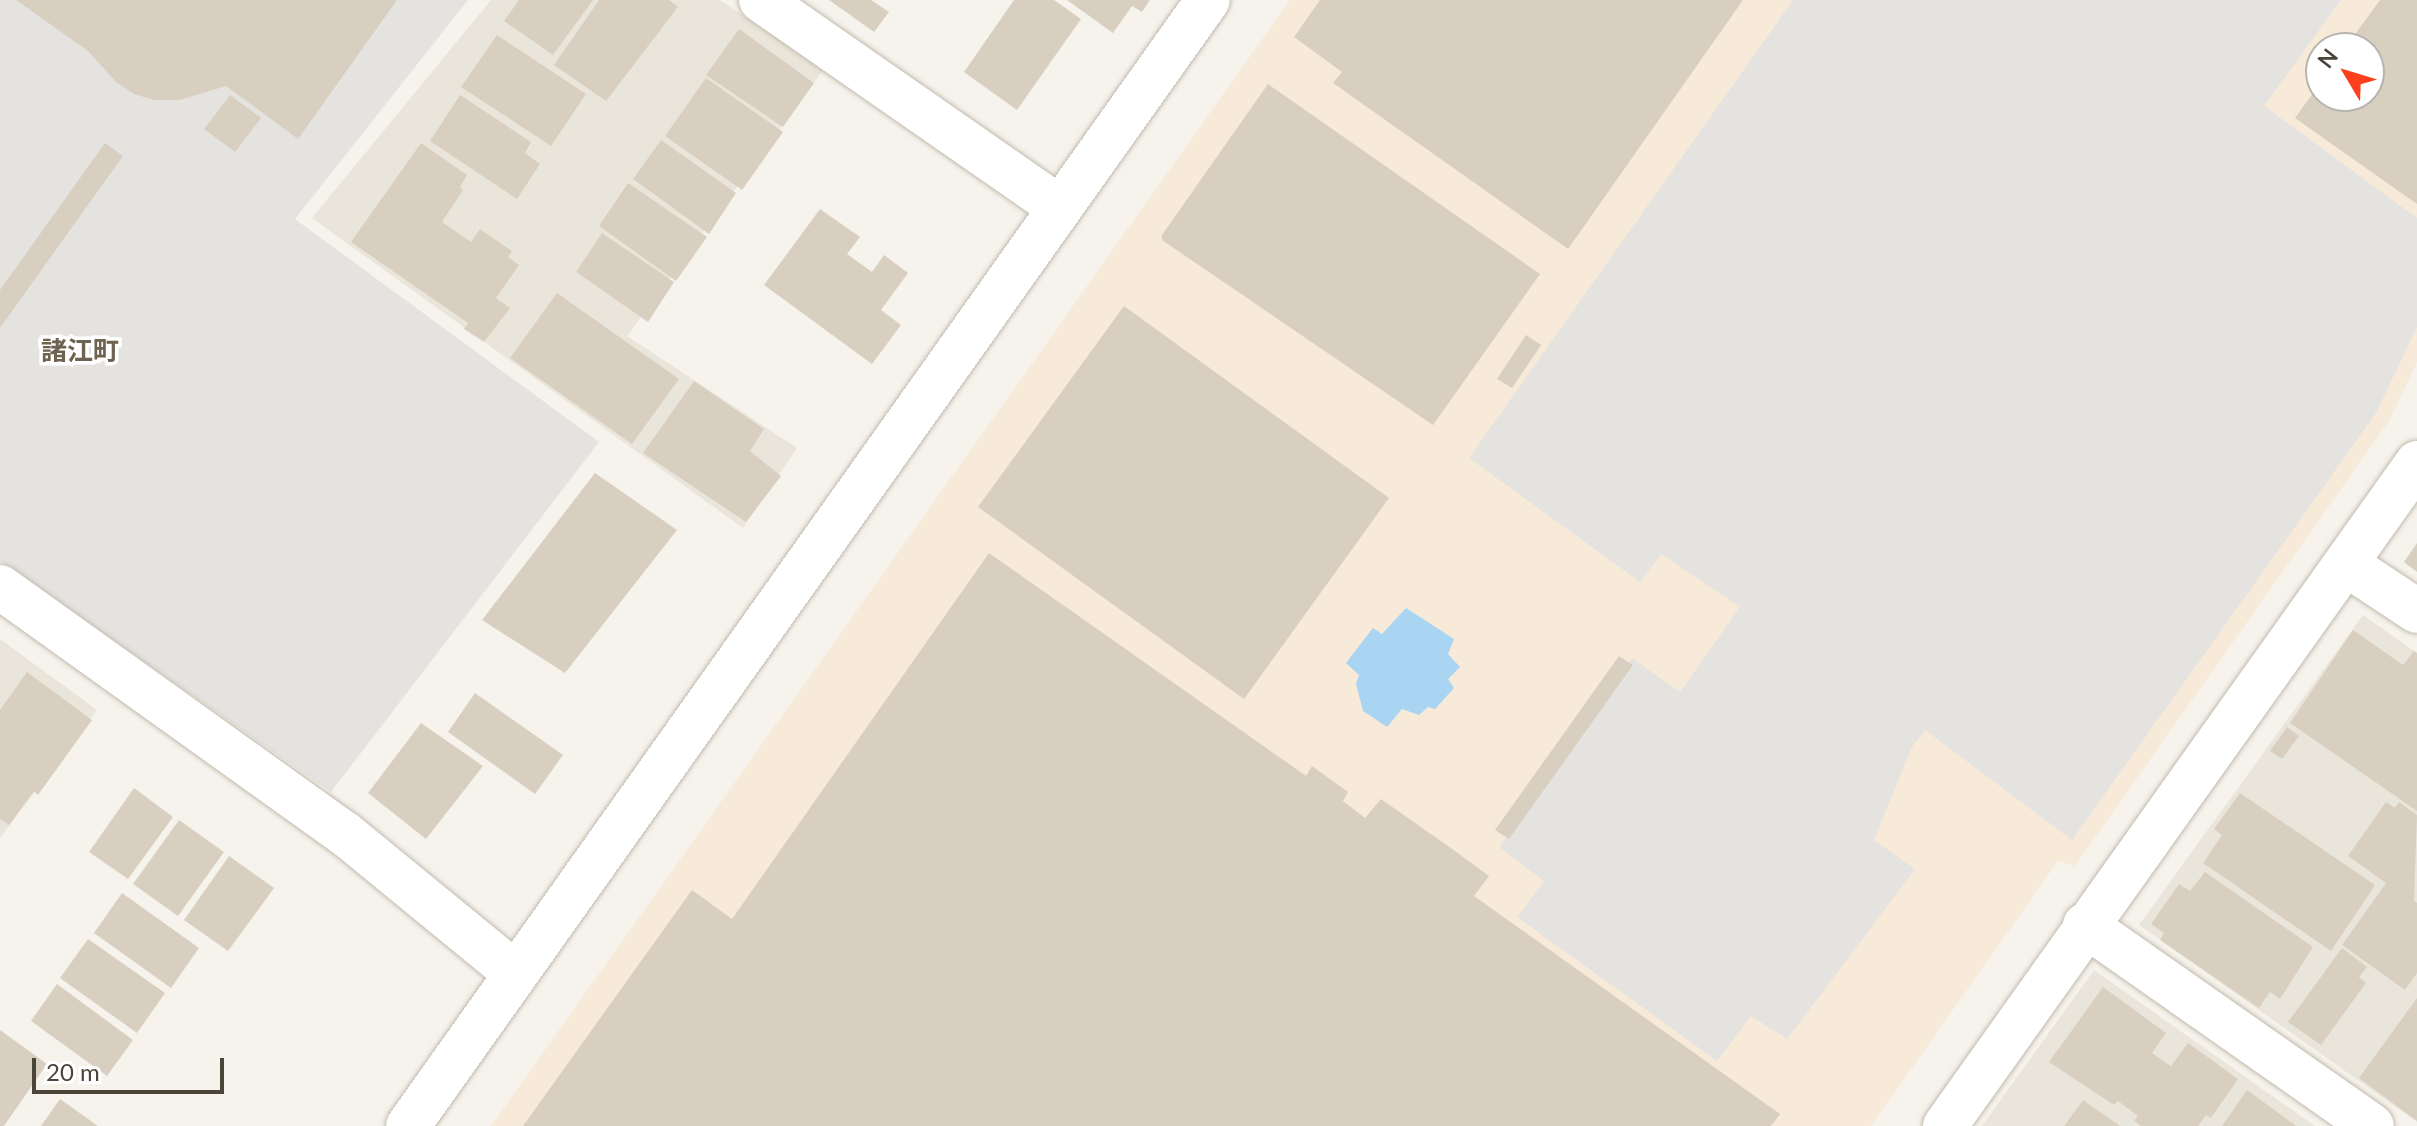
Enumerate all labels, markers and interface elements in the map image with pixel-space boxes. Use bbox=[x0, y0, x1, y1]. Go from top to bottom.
north arrow bbox=[2305, 32, 2385, 112]
text: N bbox=[2311, 43, 2343, 73]
district label: 諸江町 bbox=[41, 335, 119, 367]
scale bar bbox=[36, 1042, 228, 1092]
text: 20 m bbox=[46, 1057, 100, 1086]

